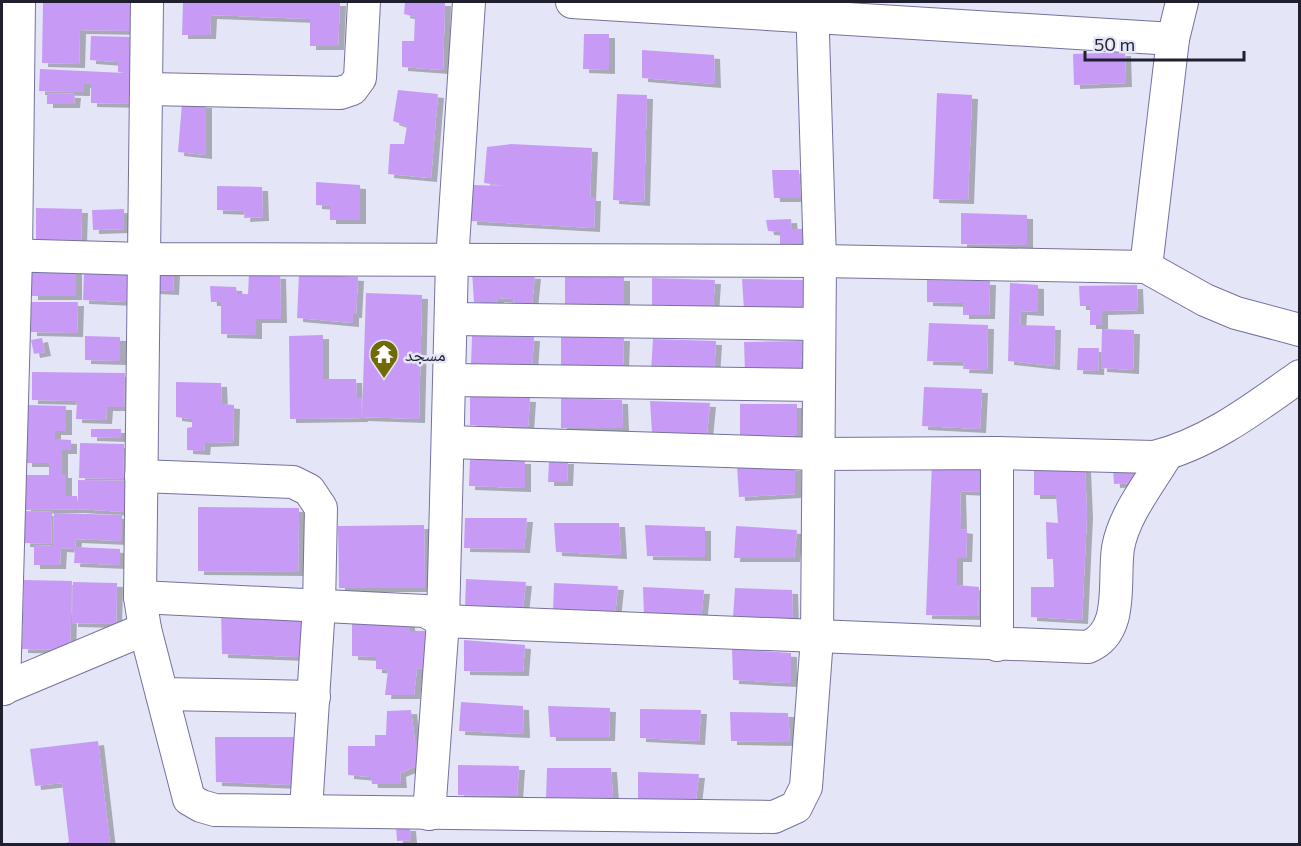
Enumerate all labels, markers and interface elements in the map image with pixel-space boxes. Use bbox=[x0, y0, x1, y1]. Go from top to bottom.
scale bar bbox=[1085, 24, 1244, 62]
text: 50 m bbox=[1094, 33, 1135, 55]
temple icon: مسجد bbox=[368, 338, 400, 380]
place label: مسجد bbox=[405, 343, 446, 365]

